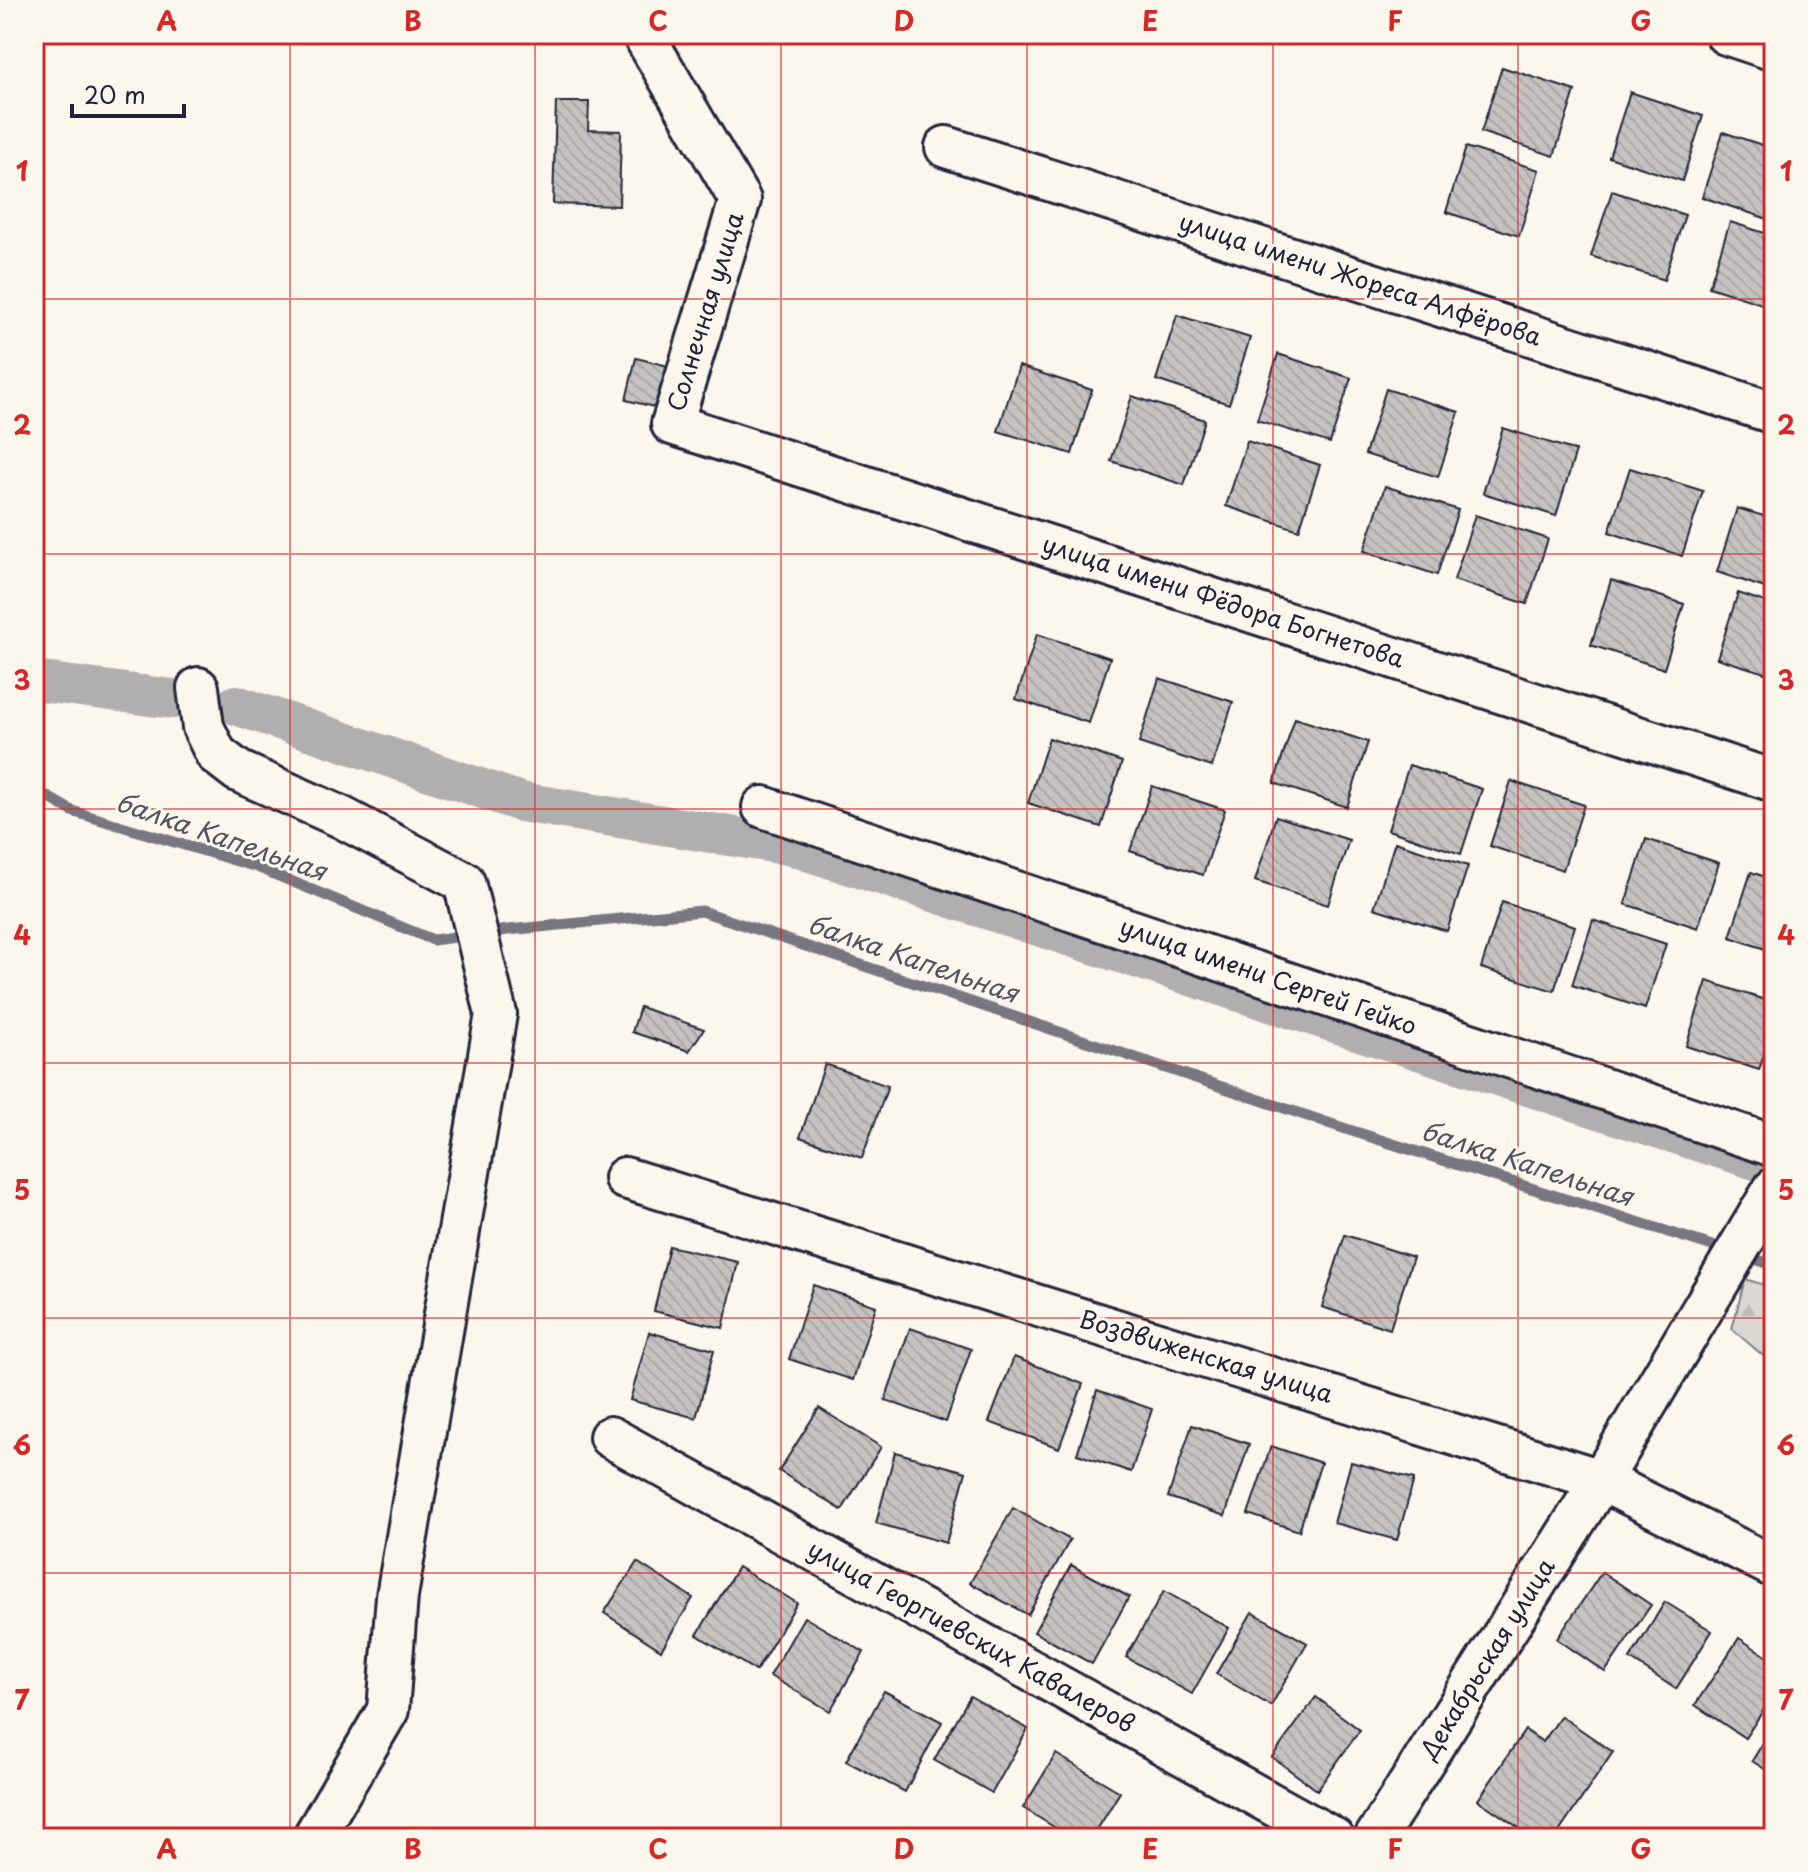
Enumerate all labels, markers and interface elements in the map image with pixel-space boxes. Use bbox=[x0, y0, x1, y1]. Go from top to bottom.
text: A bbox=[157, 1, 177, 40]
text: B bbox=[404, 1, 422, 40]
text: C bbox=[648, 1, 668, 40]
text: D bbox=[894, 1, 914, 40]
text: E bbox=[1142, 1, 1158, 40]
text: F bbox=[1387, 1, 1403, 40]
text: G bbox=[1630, 1, 1652, 40]
scale bar bbox=[72, 68, 184, 118]
text: 20 m bbox=[84, 76, 146, 112]
text: 1 bbox=[16, 151, 28, 190]
text: 1 bbox=[1780, 151, 1792, 190]
street label: улица имени Жореса Алфёрова bbox=[1175, 202, 1546, 354]
street label: Солнечная улица bbox=[657, 207, 751, 415]
text: 2 bbox=[13, 405, 31, 444]
text: 2 bbox=[1777, 405, 1795, 444]
street label: улица имени Фёдора Богнетова bbox=[1038, 524, 1409, 676]
text: 3 bbox=[13, 660, 31, 699]
text: 3 bbox=[1777, 660, 1795, 699]
water label: балка Капельная bbox=[111, 781, 334, 891]
water label: балка Капельная bbox=[803, 903, 1026, 1013]
street label: улица имени Сергей Гейко bbox=[1115, 907, 1422, 1043]
text: 4 bbox=[13, 915, 31, 954]
text: 4 bbox=[1777, 915, 1795, 954]
water label: балка Капельная bbox=[1417, 1110, 1640, 1216]
text: 5 bbox=[14, 1170, 30, 1209]
text: 5 bbox=[1778, 1170, 1794, 1209]
street label: Воздвиженская улица bbox=[1075, 1299, 1338, 1411]
text: 6 bbox=[13, 1425, 31, 1464]
text: 6 bbox=[1777, 1425, 1795, 1464]
street label: улица Георгиевских Кавалеров bbox=[802, 1530, 1142, 1740]
street label: Декабрьская улица bbox=[1409, 1551, 1563, 1766]
text: 7 bbox=[15, 1680, 30, 1719]
text: 7 bbox=[1779, 1680, 1794, 1719]
text: A bbox=[157, 1829, 177, 1868]
text: B bbox=[404, 1829, 422, 1868]
text: C bbox=[648, 1829, 668, 1868]
text: D bbox=[894, 1829, 914, 1868]
text: E bbox=[1142, 1829, 1158, 1868]
text: F bbox=[1387, 1829, 1403, 1868]
text: G bbox=[1630, 1829, 1652, 1868]

